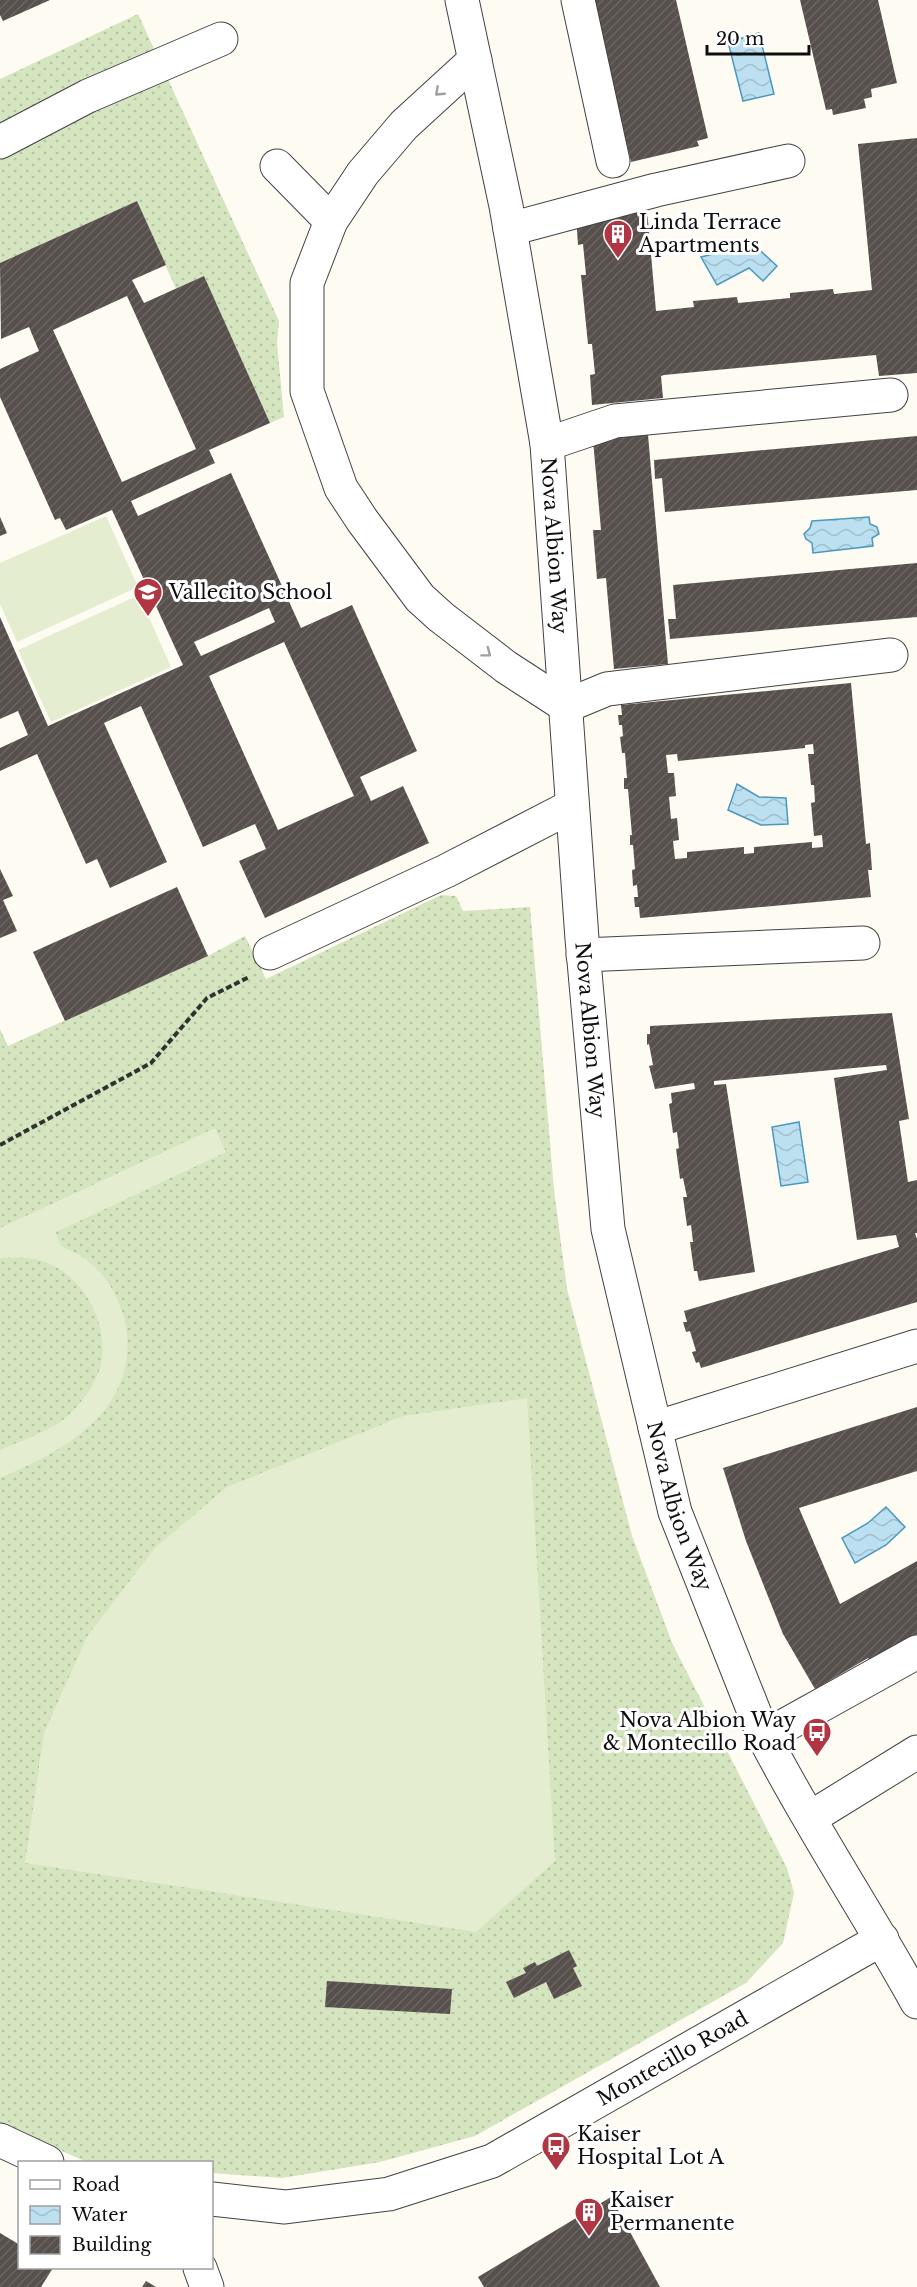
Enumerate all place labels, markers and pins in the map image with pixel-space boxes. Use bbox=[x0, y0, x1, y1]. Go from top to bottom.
place label: Linda Terrace Apartments bbox=[638, 210, 781, 257]
building icon: Linda Terrace Apartments bbox=[602, 218, 634, 260]
school or university icon: Vallecito School bbox=[132, 576, 164, 618]
place label: Vallecito School bbox=[168, 580, 332, 604]
place label: Nova Albion Way & Montecillo Road bbox=[603, 1708, 796, 1755]
bus stop icon: Nova Albion Way & Montecillo Road bbox=[801, 1716, 833, 1758]
place label: Kaiser Hospital Lot A bbox=[577, 2122, 725, 2169]
bus stop icon: Kaiser Hospital Lot A bbox=[540, 2130, 572, 2172]
place label: Kaiser Permanente bbox=[610, 2188, 735, 2235]
building icon: Kaiser Permanente bbox=[573, 2196, 605, 2238]

